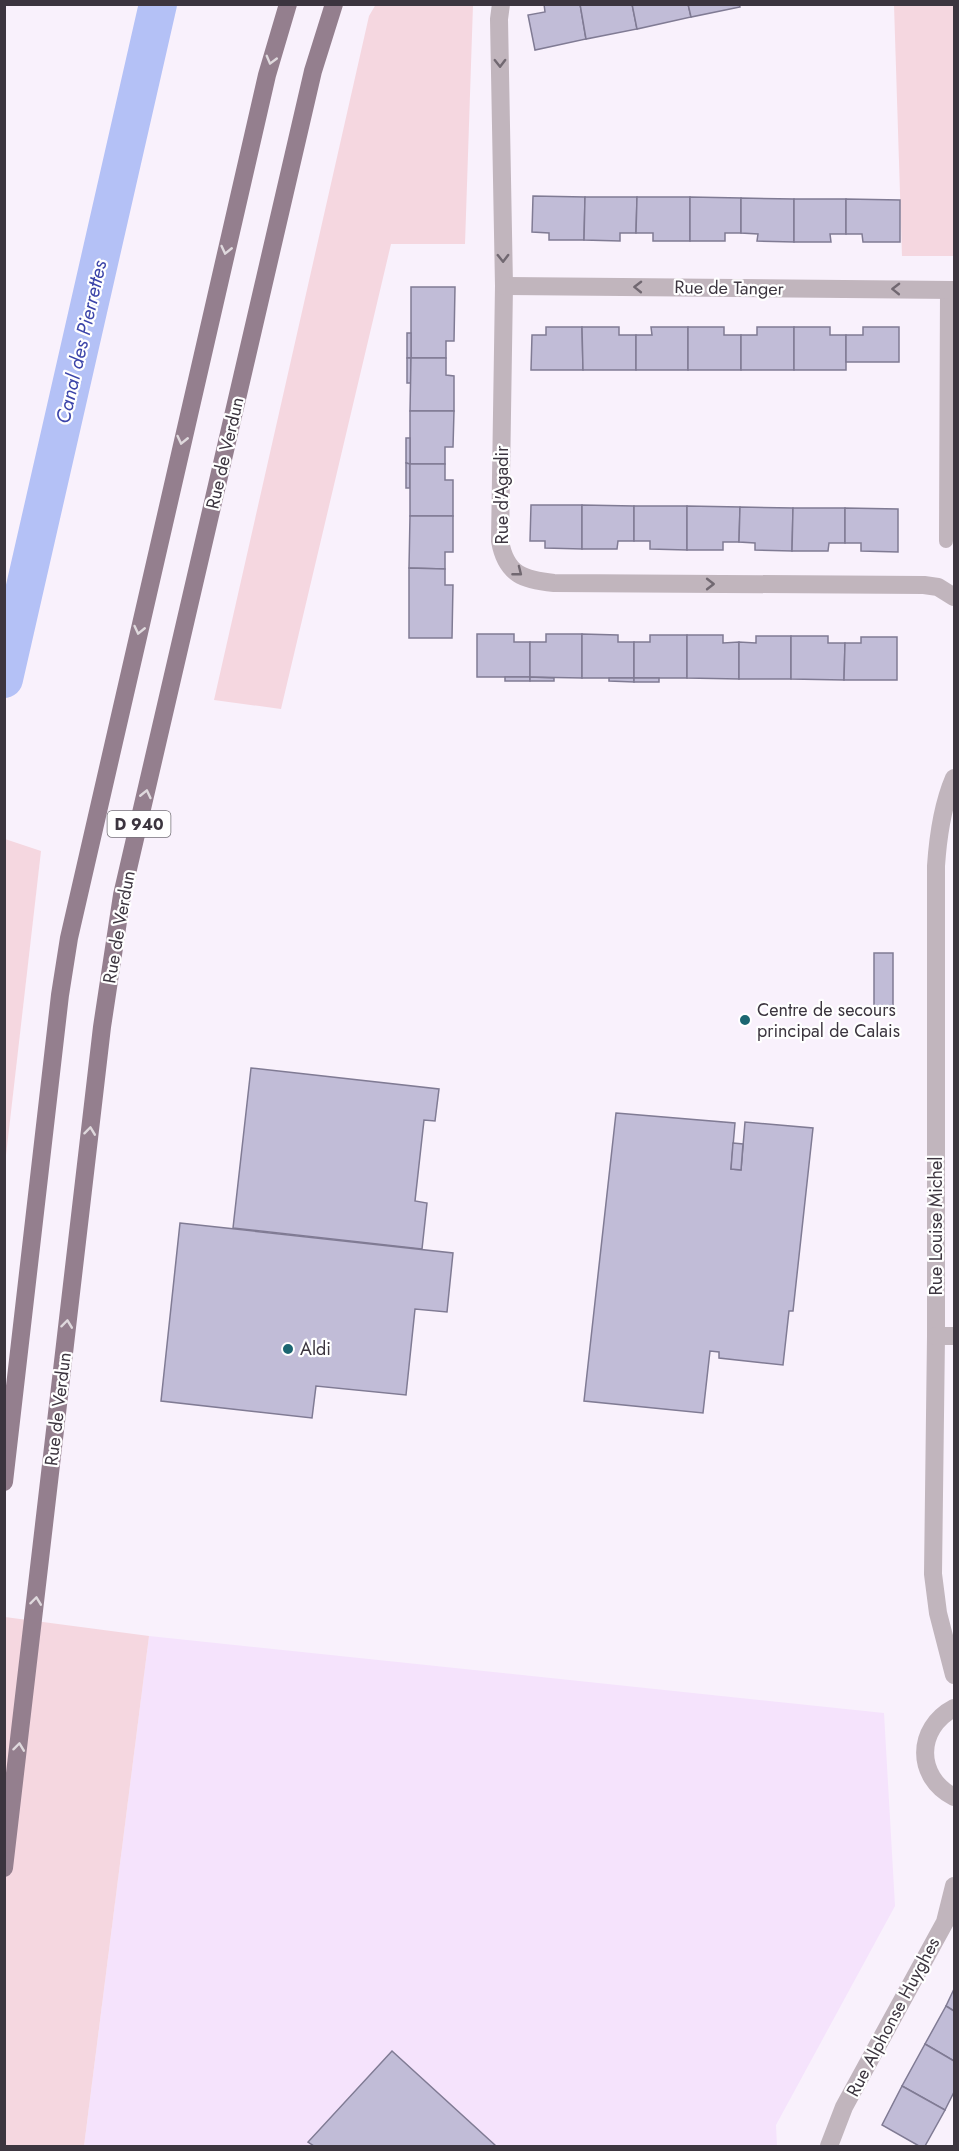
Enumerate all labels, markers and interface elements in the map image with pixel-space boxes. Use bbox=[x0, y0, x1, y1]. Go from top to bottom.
one-way arrow bbox=[266, 55, 278, 65]
one-way arrow bbox=[493, 58, 506, 67]
one-way arrow bbox=[221, 245, 234, 255]
one-way arrow bbox=[497, 253, 509, 262]
water label: Canal des Pierrettes bbox=[49, 257, 114, 427]
street label: Rue de Tanger bbox=[674, 274, 785, 302]
one-way arrow bbox=[634, 281, 643, 293]
one-way arrow bbox=[892, 283, 901, 296]
street label: Rue de Verdun bbox=[199, 394, 251, 512]
one-way arrow bbox=[176, 435, 189, 445]
street label: Rue d'Agadir bbox=[489, 445, 515, 544]
one-way arrow bbox=[511, 565, 522, 576]
one-way arrow bbox=[706, 578, 715, 590]
one-way arrow bbox=[133, 625, 146, 635]
one-way arrow bbox=[139, 789, 152, 799]
road number: D 940 bbox=[108, 811, 170, 837]
street label: Rue de Verdun bbox=[96, 869, 142, 985]
place label: Centre de secours principal de Calais bbox=[757, 997, 900, 1044]
marker: Centre de secours principal de Calais bbox=[738, 1013, 752, 1027]
one-way arrow bbox=[83, 1126, 96, 1135]
street label: Rue Louise Michel bbox=[923, 1157, 949, 1295]
one-way arrow bbox=[61, 1320, 73, 1329]
place label: Aldi bbox=[300, 1336, 331, 1362]
marker: Aldi bbox=[281, 1342, 295, 1356]
street label: Rue de Verdun bbox=[38, 1351, 78, 1467]
one-way arrow bbox=[29, 1597, 41, 1606]
one-way arrow bbox=[12, 1742, 24, 1752]
street label: Rue Alphonse Huyghes bbox=[840, 1933, 946, 2101]

